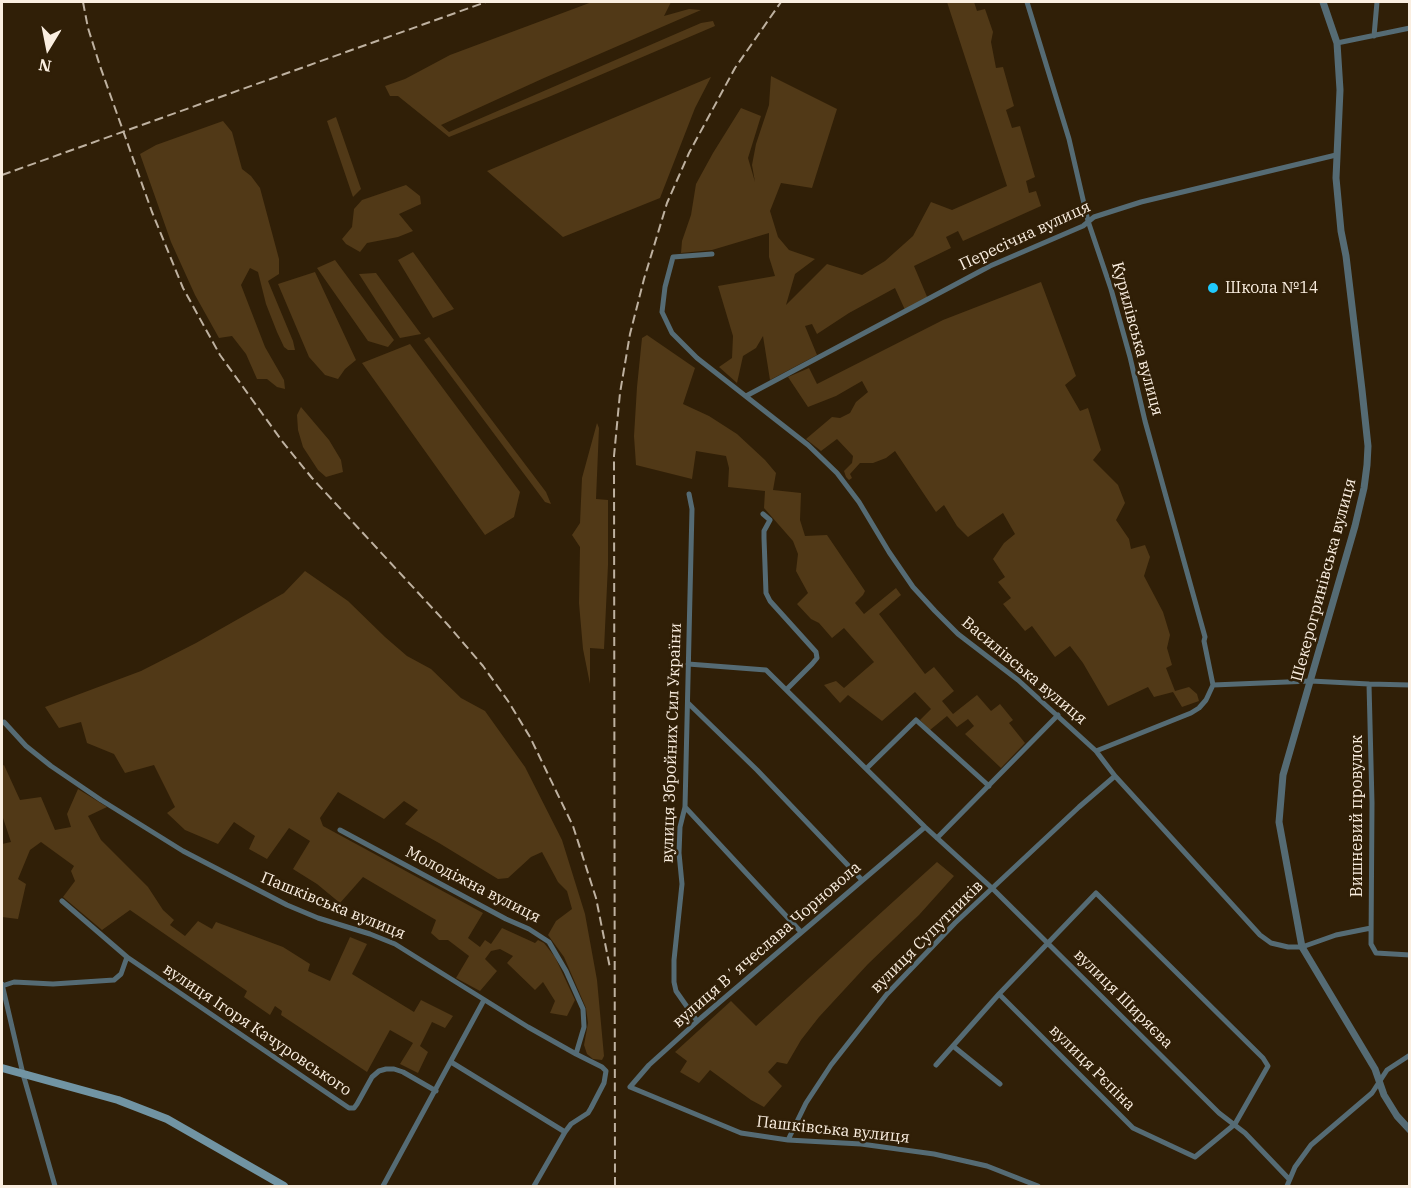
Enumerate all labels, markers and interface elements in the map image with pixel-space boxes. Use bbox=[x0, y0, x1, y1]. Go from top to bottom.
north arrow bbox=[18, 18, 78, 78]
text: N bbox=[37, 55, 53, 77]
street label: Пересічна вулиця bbox=[956, 197, 1094, 275]
street label: Курилівська вулиця bbox=[1107, 260, 1167, 418]
place label: Школа №14 bbox=[1225, 278, 1318, 298]
marker: Школа №14 bbox=[1206, 281, 1220, 295]
street label: Шекерогринівська вулиця bbox=[1288, 476, 1360, 684]
street label: Василівська вулиця bbox=[958, 613, 1090, 729]
street label: вулиця Збройних Сил України bbox=[658, 623, 686, 863]
street label: Вишневий провулок bbox=[1347, 735, 1367, 897]
street label: Молодіжна вулиця bbox=[402, 843, 544, 927]
street label: вулиця Вʼячеслава Чорновола bbox=[669, 858, 865, 1032]
street label: Пашківська вулиця bbox=[258, 868, 408, 944]
street label: вулиця Супутників bbox=[867, 877, 987, 997]
street label: вулиця Ширяєва bbox=[1069, 945, 1177, 1053]
street label: вулиця Ігоря Качуровського bbox=[159, 960, 355, 1100]
street label: вулиця Рєпіна bbox=[1045, 1021, 1139, 1115]
street label: Пашківська вулиця bbox=[755, 1112, 911, 1148]

